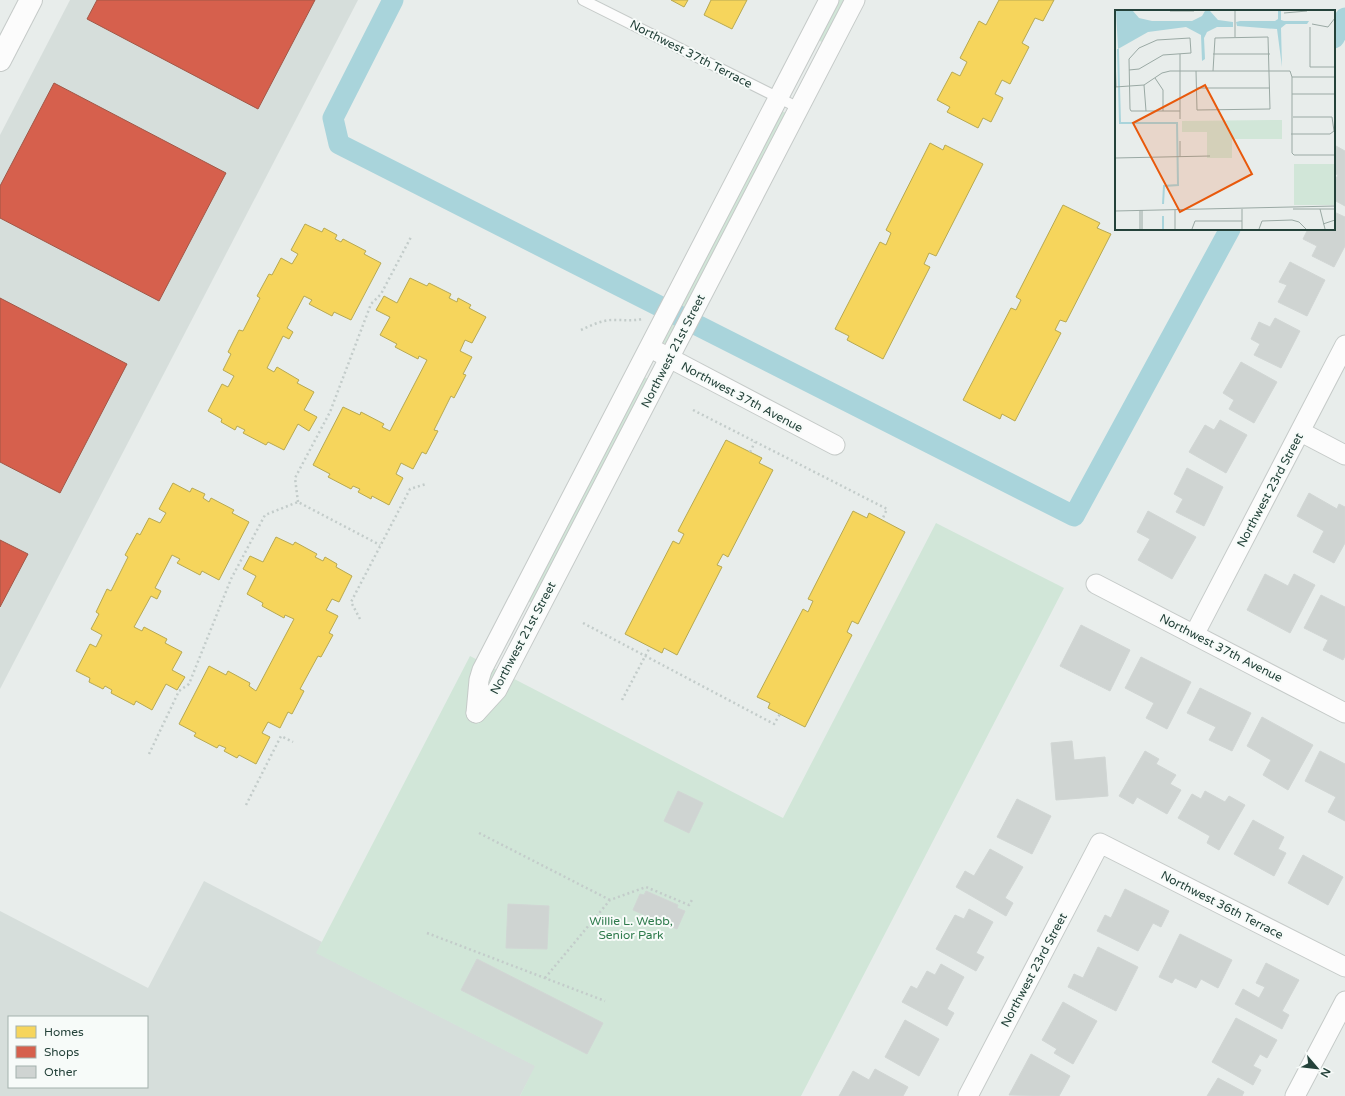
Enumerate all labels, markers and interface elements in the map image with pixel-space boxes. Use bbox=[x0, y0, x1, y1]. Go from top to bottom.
inset map bbox=[1115, 10, 1335, 230]
street label: Northwest 37th Terrace bbox=[628, 17, 755, 91]
street label: Northwest 21st Street bbox=[638, 292, 708, 410]
street label: Northwest 37th Avenue bbox=[679, 359, 805, 435]
street label: Northwest 23rd Street bbox=[1234, 430, 1306, 549]
street label: Northwest 21st Street bbox=[487, 579, 559, 697]
street label: Northwest 37th Avenue bbox=[1157, 611, 1285, 685]
street label: Northwest 36th Terrace bbox=[1159, 868, 1286, 942]
street label: Northwest 23rd Street bbox=[998, 910, 1070, 1029]
park label: Willie L. Webb, Senior Park bbox=[589, 914, 673, 942]
legend bbox=[8, 1016, 148, 1088]
text: Homes bbox=[44, 1025, 84, 1039]
text: Shops bbox=[44, 1045, 79, 1059]
north arrow bbox=[1297, 1048, 1337, 1088]
text: Other bbox=[44, 1065, 77, 1079]
text: N bbox=[1318, 1066, 1333, 1079]

